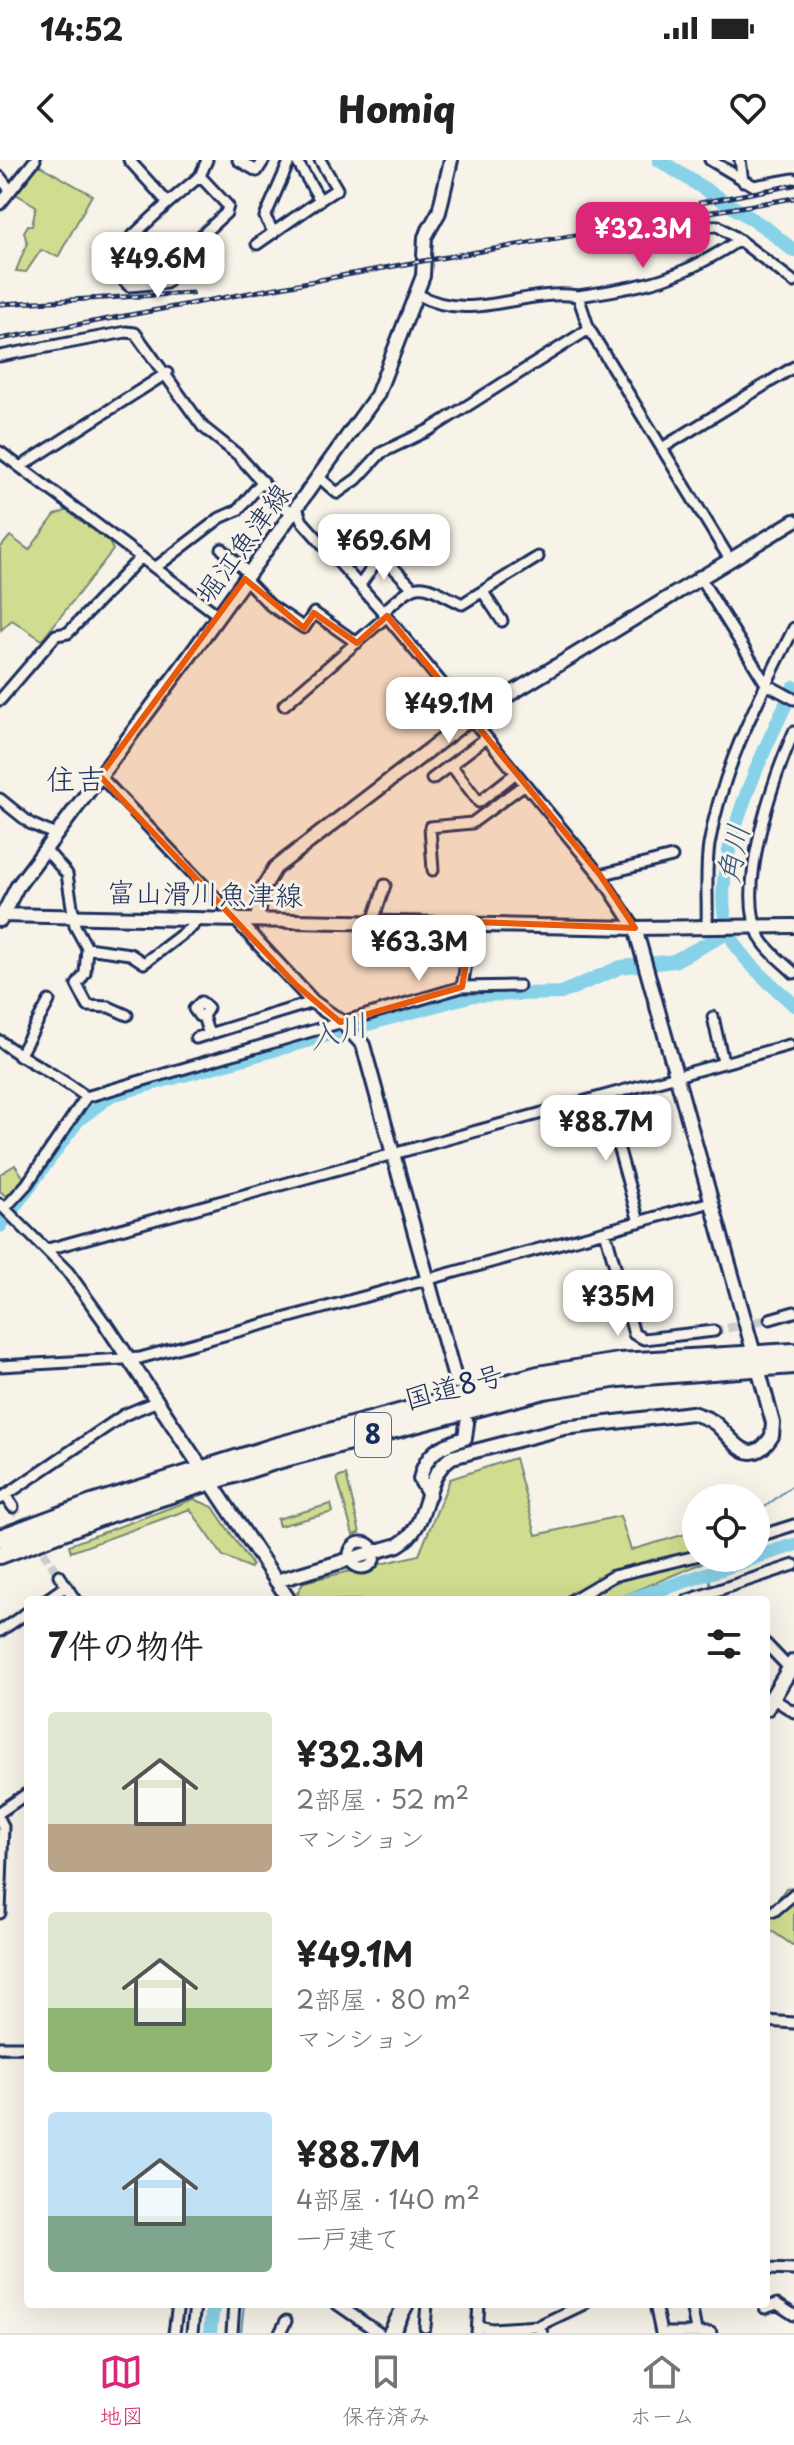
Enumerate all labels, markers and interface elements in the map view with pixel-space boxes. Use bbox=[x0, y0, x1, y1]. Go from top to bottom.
text: 14:52 bbox=[40, 6, 123, 51]
text: Homiq bbox=[338, 81, 456, 135]
icon: back bbox=[24, 86, 68, 130]
icon: heart bbox=[726, 86, 770, 130]
pin: ¥32.3M bbox=[578, 202, 708, 270]
text: ¥32.3M bbox=[594, 208, 692, 247]
pin: ¥49.6M bbox=[93, 232, 223, 300]
text: ¥49.6M bbox=[109, 238, 207, 277]
street label: 堀江魚津線 bbox=[183, 473, 300, 611]
pin: ¥69.6M bbox=[319, 514, 449, 582]
text: ¥69.6M bbox=[336, 520, 432, 559]
pin: ¥49.1M bbox=[384, 677, 514, 745]
text: ¥49.1M bbox=[404, 683, 494, 722]
district label: 住吉 bbox=[46, 755, 106, 800]
water label: 角川 bbox=[704, 820, 759, 887]
street label: 富山滑川魚津線 bbox=[107, 869, 303, 916]
pin: ¥63.3M bbox=[354, 915, 484, 983]
text: ¥63.3M bbox=[370, 921, 468, 960]
water label: 入川 bbox=[303, 1000, 372, 1059]
pin: ¥88.7M bbox=[541, 1095, 671, 1163]
text: ¥88.7M bbox=[558, 1101, 654, 1140]
pin: ¥35M bbox=[571, 1270, 665, 1338]
text: ¥35M bbox=[581, 1276, 655, 1315]
street label: 国道8号 bbox=[399, 1352, 508, 1419]
road number: 8 bbox=[355, 1413, 391, 1457]
map controls bbox=[682, 1484, 770, 1572]
button: locate bbox=[682, 1484, 770, 1572]
text: 7件の物件 bbox=[48, 1618, 204, 1670]
icon: filters bbox=[702, 1622, 746, 1666]
text: ¥32.3M bbox=[296, 1727, 425, 1779]
icon: home bbox=[112, 1744, 208, 1840]
text: 2部屋 · 52 m² bbox=[296, 1779, 469, 1818]
text: マンション bbox=[296, 1818, 425, 1857]
text: ¥49.1M bbox=[296, 1927, 413, 1979]
icon: home bbox=[112, 1944, 208, 2040]
text: 2部屋 · 80 m² bbox=[296, 1979, 471, 2018]
text: マンション bbox=[296, 2018, 425, 2057]
text: ¥88.7M bbox=[296, 2127, 421, 2179]
icon: home bbox=[112, 2144, 208, 2240]
text: 4部屋 · 140 m² bbox=[296, 2179, 480, 2218]
text: 一戸建て bbox=[296, 2218, 400, 2257]
tab: 地図 bbox=[99, 2350, 143, 2431]
tab: 保存済み bbox=[342, 2350, 430, 2431]
tab: ホーム bbox=[629, 2350, 695, 2431]

